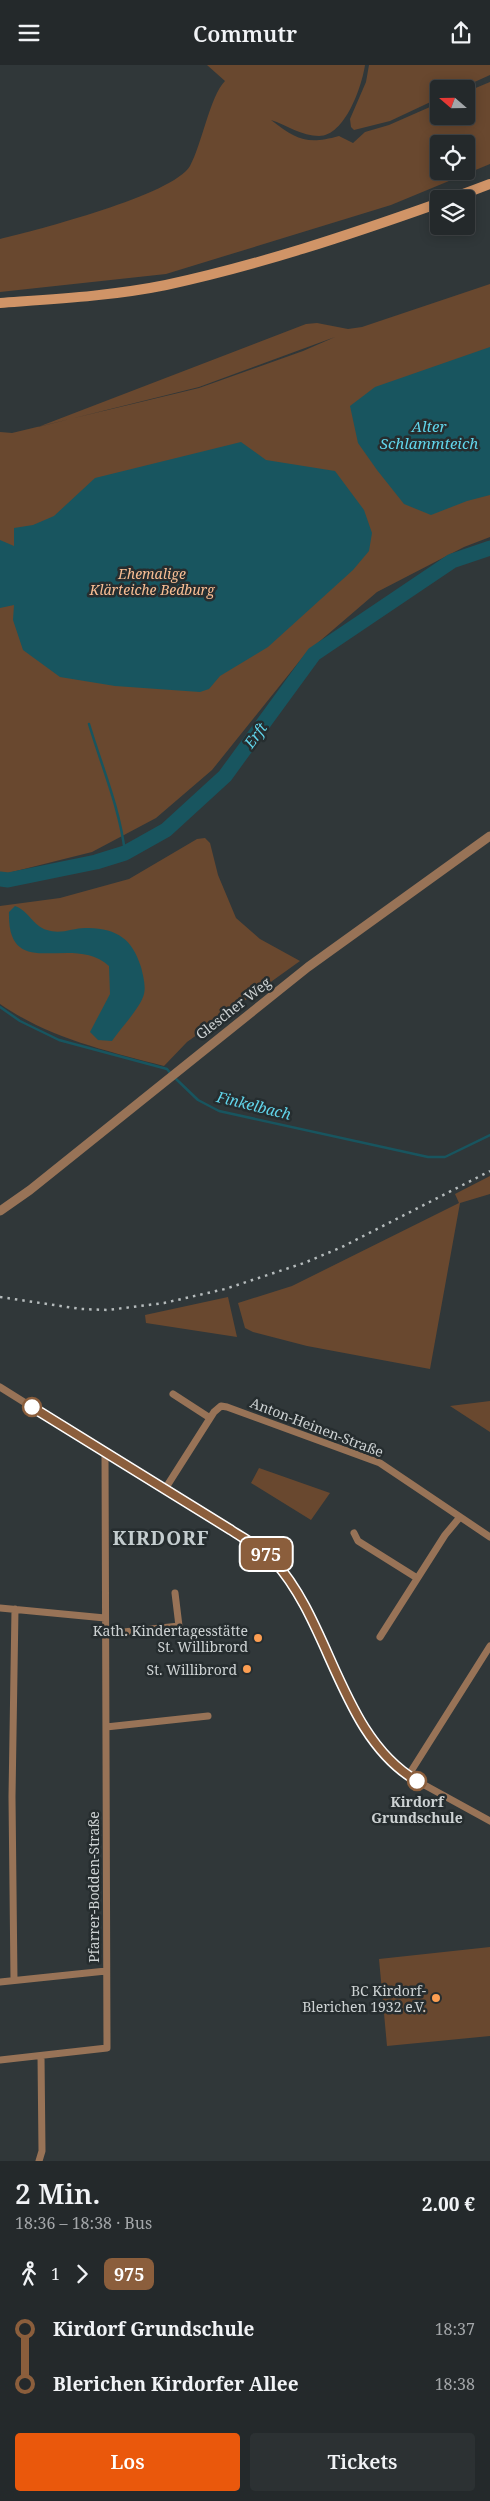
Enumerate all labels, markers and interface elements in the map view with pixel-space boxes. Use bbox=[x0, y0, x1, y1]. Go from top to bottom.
text: Commutr bbox=[193, 18, 297, 48]
icon: menu bbox=[15, 19, 43, 47]
icon: share bbox=[447, 19, 475, 47]
north arrow bbox=[430, 80, 475, 125]
map controls bbox=[430, 80, 475, 235]
button: locate bbox=[430, 135, 475, 180]
button: layers bbox=[430, 190, 475, 235]
water label: Alter Schlammteich bbox=[380, 416, 478, 453]
park label: Ehemalige Klärteiche Bedburg bbox=[88, 564, 216, 599]
water label: Erft bbox=[238, 718, 271, 752]
street label: Glescher Weg bbox=[191, 972, 275, 1043]
water label: Finkelbach bbox=[214, 1086, 293, 1124]
street label: Anton-Heinen-Straße bbox=[248, 1393, 386, 1461]
unlabelled marker bbox=[22, 1397, 42, 1417]
district label: KIRDORF bbox=[113, 1525, 209, 1551]
line badge: 975 bbox=[237, 1538, 295, 1570]
text: 975 bbox=[251, 1542, 281, 1566]
place label: Kath. Kindertagesstätte St. Willibrord bbox=[93, 1621, 248, 1656]
marker: Kath. Kindertagesstätte St. Willibrord bbox=[252, 1632, 264, 1644]
place label: St. Willibrord bbox=[147, 1660, 237, 1679]
marker: St. Willibrord bbox=[241, 1663, 253, 1675]
marker: Kirdorf Grundschule bbox=[407, 1771, 427, 1791]
place label: Kirdorf Grundschule bbox=[371, 1792, 463, 1827]
street label: Pfarrer-Bodden-Straße bbox=[84, 1811, 103, 1963]
place label: BC Kirdorf- Blerichen 1932 e.V. bbox=[302, 1981, 426, 2016]
marker: BC Kirdorf- Blerichen 1932 e.V. bbox=[430, 1992, 442, 2004]
text: 2 Min. bbox=[15, 2174, 100, 2212]
text: 2.00 € bbox=[422, 2191, 475, 2217]
text: 18:36 – 18:38 · Bus bbox=[15, 2212, 152, 2234]
icon: walk bbox=[15, 2260, 43, 2288]
icon: forward bbox=[68, 2260, 96, 2288]
text: 975 bbox=[114, 2262, 144, 2286]
text: 1 bbox=[51, 2263, 60, 2285]
text: Kirdorf Grundschule bbox=[53, 2316, 254, 2342]
text: 18:37 bbox=[435, 2318, 475, 2340]
text: Blerichen Kirdorfer Allee bbox=[53, 2371, 299, 2397]
text: 18:38 bbox=[435, 2373, 475, 2395]
button: Los bbox=[15, 2433, 240, 2491]
button: Tickets bbox=[250, 2433, 475, 2491]

